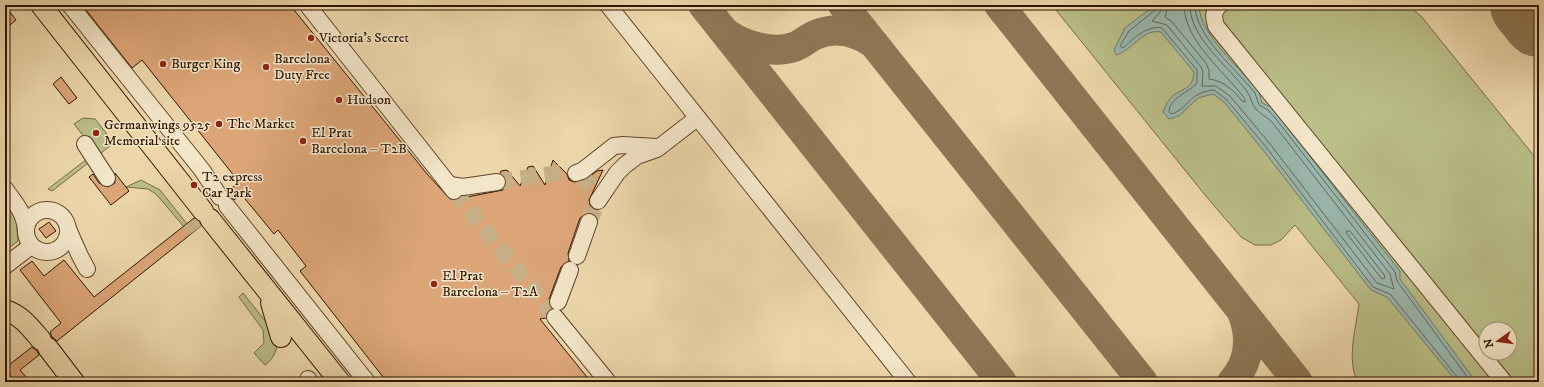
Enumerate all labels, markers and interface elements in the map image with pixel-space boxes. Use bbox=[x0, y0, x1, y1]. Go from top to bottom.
place label: Victoria's Secret bbox=[318, 29, 410, 47]
marker: Victoria's Secret bbox=[306, 33, 316, 43]
place label: Barcelona Duty Free bbox=[274, 50, 330, 84]
place label: Burger King bbox=[171, 55, 240, 73]
marker: Burger King bbox=[158, 59, 168, 69]
marker: Barcelona Duty Free bbox=[261, 62, 271, 72]
place label: Hudson bbox=[347, 91, 392, 109]
marker: Hudson bbox=[334, 95, 344, 105]
place label: The Market bbox=[227, 115, 295, 133]
place label: Germanwings 9525 Memorial site bbox=[104, 116, 211, 150]
marker: The Market bbox=[214, 119, 224, 129]
place label: El Prat Barcelona – T2B bbox=[311, 124, 407, 158]
marker: Germanwings 9525 Memorial site bbox=[91, 128, 101, 138]
marker: El Prat Barcelona – T2B bbox=[298, 136, 308, 146]
place label: T2 express Car Park bbox=[202, 168, 263, 202]
marker: T2 express Car Park bbox=[189, 180, 199, 190]
place label: El Prat Barcelona – T2A bbox=[442, 267, 539, 301]
marker: El Prat Barcelona – T2A bbox=[429, 279, 439, 289]
north arrow bbox=[1478, 321, 1518, 361]
text: N bbox=[1481, 337, 1497, 349]

